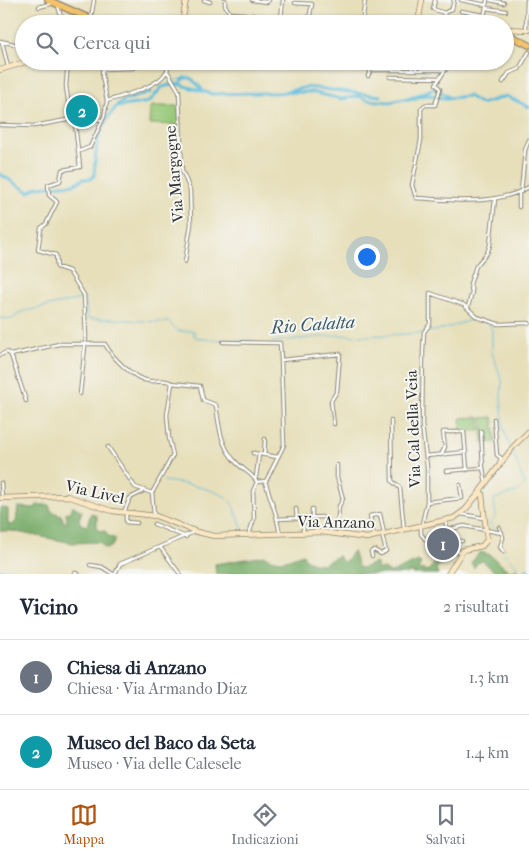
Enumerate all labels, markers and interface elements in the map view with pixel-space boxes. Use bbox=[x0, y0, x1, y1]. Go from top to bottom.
search box bbox=[15, 15, 514, 70]
icon: search bbox=[33, 29, 61, 57]
text: Cerca qui bbox=[73, 32, 151, 54]
pin: 2 bbox=[66, 92, 98, 130]
street label: Via Margogne bbox=[160, 125, 188, 224]
your location bbox=[354, 244, 380, 270]
water label: Rio Calalta bbox=[269, 312, 356, 338]
street label: Via Cal della Veia bbox=[401, 369, 425, 489]
street label: Via Livel bbox=[63, 476, 127, 508]
street label: Via Anzano bbox=[296, 512, 375, 532]
pin: 1 bbox=[427, 525, 459, 563]
text: Vicino bbox=[20, 595, 78, 619]
text: 2 risultati bbox=[443, 597, 509, 616]
text: Chiesa di Anzano bbox=[67, 657, 206, 679]
text: 1 bbox=[33, 668, 39, 687]
text: 1.3 km bbox=[469, 668, 509, 687]
text: Chiesa · Via Armando Diaz bbox=[67, 679, 247, 698]
text: Museo del Baco da Seta bbox=[67, 732, 255, 754]
text: 2 bbox=[32, 743, 40, 762]
text: 1.4 km bbox=[465, 743, 509, 762]
text: Museo · Via delle Calesele bbox=[67, 754, 241, 773]
tab: Mappa bbox=[63, 801, 104, 848]
tab: Indicazioni bbox=[231, 801, 299, 848]
tab: Salvati bbox=[426, 801, 466, 848]

